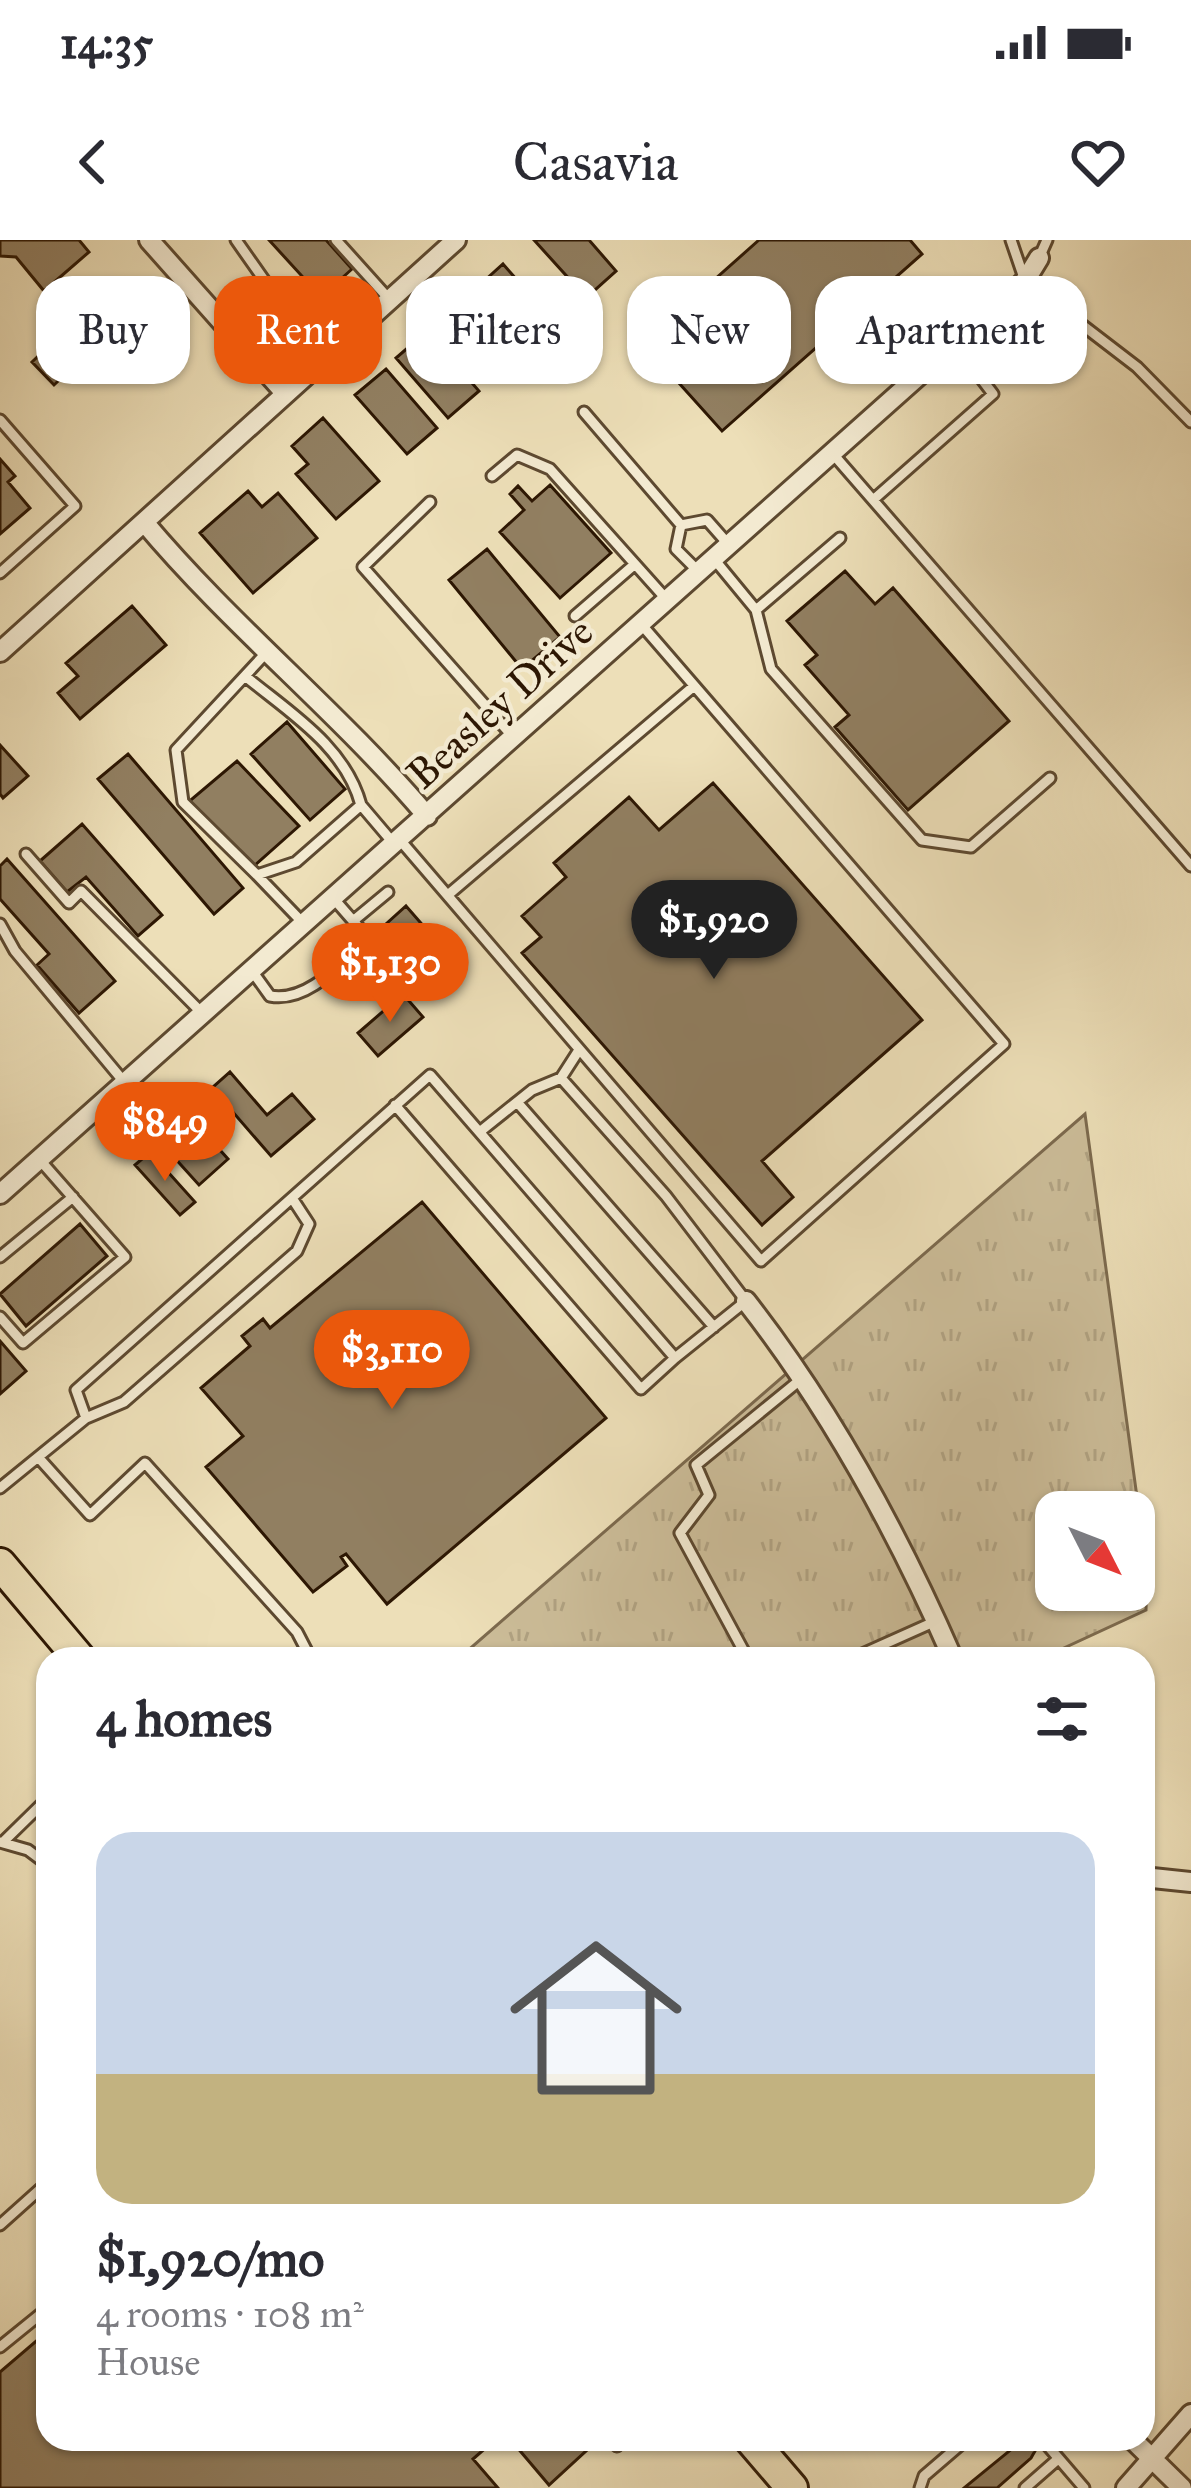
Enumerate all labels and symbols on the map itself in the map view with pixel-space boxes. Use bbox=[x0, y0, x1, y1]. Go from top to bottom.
street label: Beasley Drive bbox=[396, 606, 604, 800]
pin: $1,920 bbox=[616, 880, 812, 982]
pin: $1,130 bbox=[292, 923, 488, 1025]
pin: $849 bbox=[94, 1082, 236, 1184]
pin: $3,110 bbox=[294, 1310, 490, 1412]
north arrow bbox=[1035, 1491, 1155, 1611]

